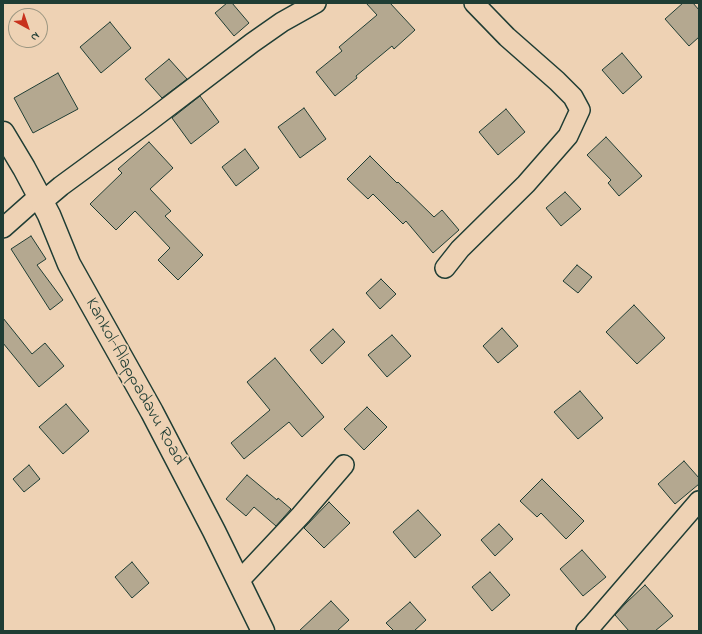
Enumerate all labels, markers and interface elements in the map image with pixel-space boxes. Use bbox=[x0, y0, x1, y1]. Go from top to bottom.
north arrow bbox=[8, 8, 48, 48]
text: N bbox=[27, 28, 43, 45]
street label: Kankol-Alappadavu Road bbox=[79, 295, 189, 469]

